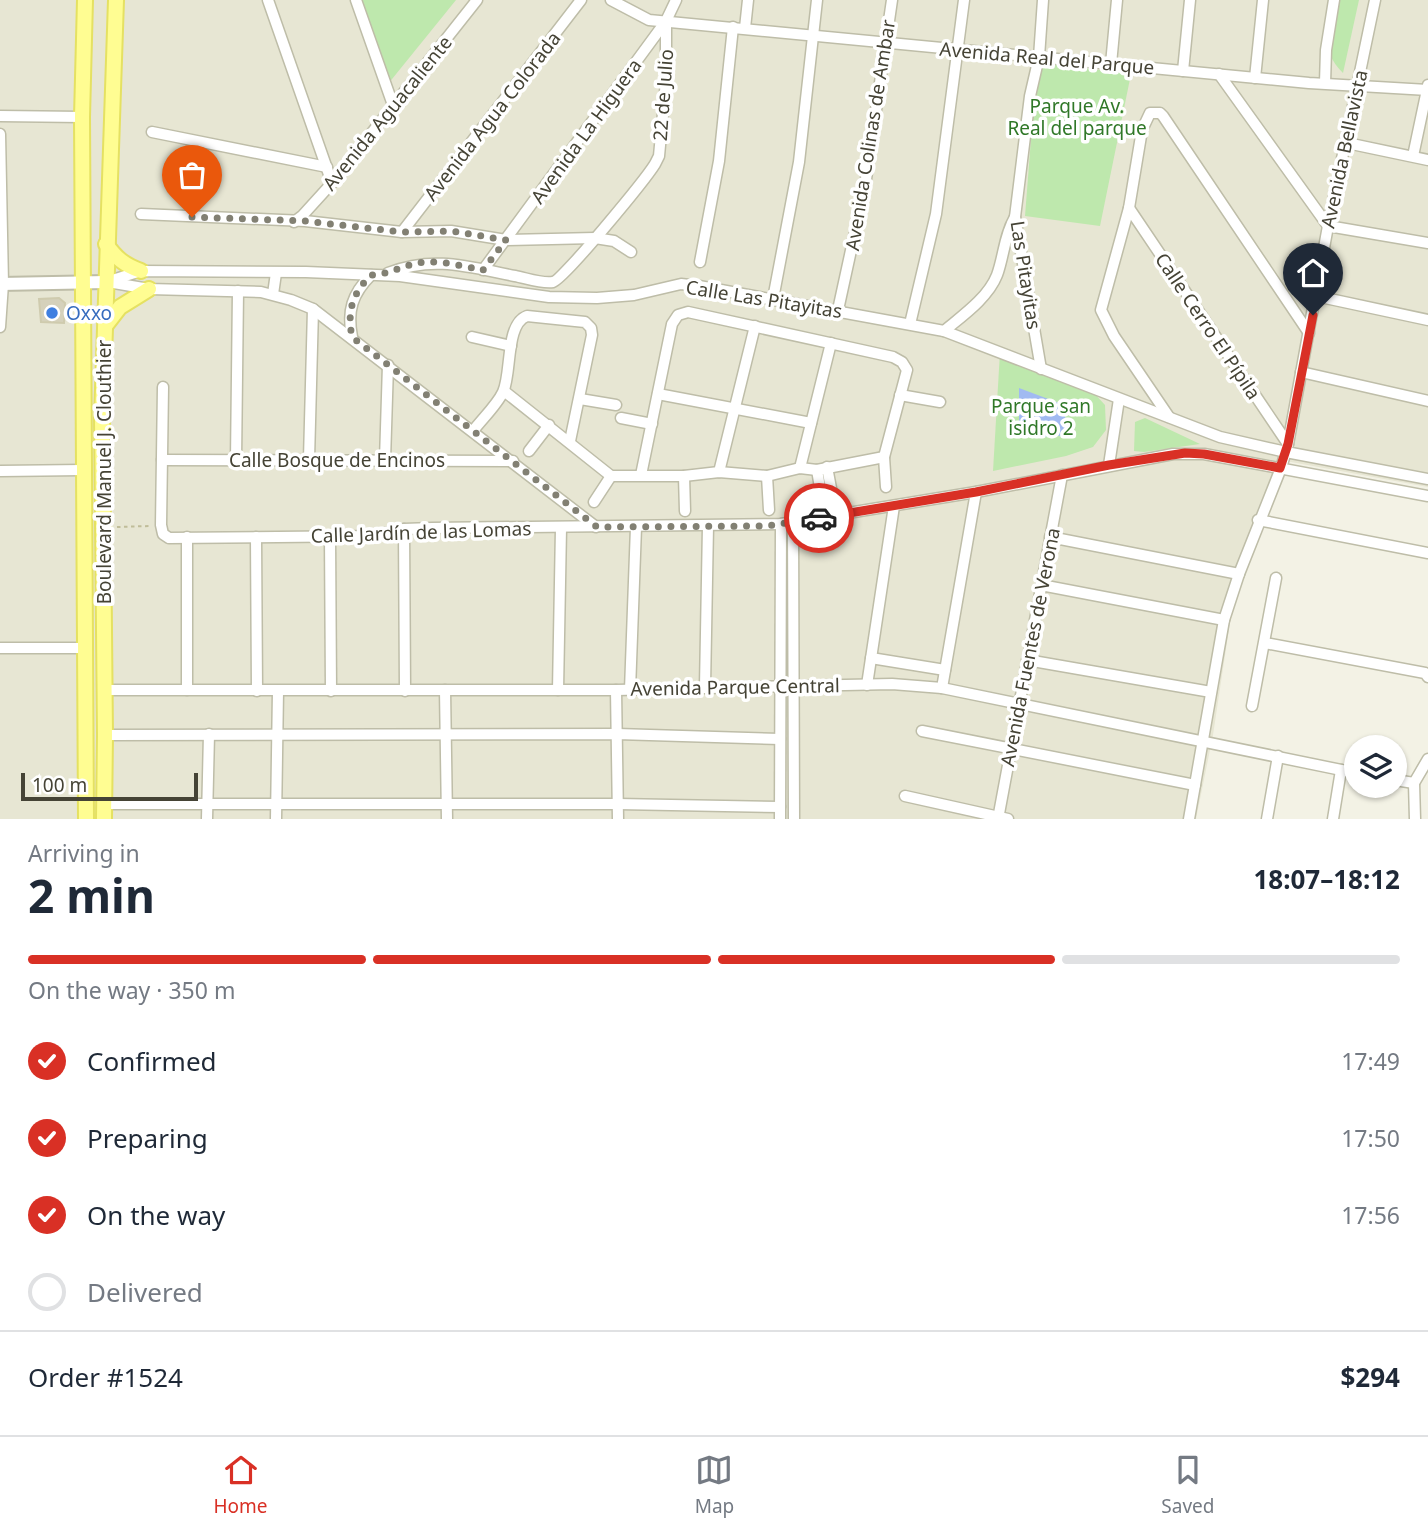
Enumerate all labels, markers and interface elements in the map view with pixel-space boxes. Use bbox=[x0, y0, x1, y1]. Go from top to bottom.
street label: Avenida Colinas de Ambar bbox=[839, 17, 901, 252]
street label: Avenida Agua Colorada bbox=[418, 26, 566, 206]
street label: Avenida Aguacaliente bbox=[316, 30, 458, 196]
street label: Avenida Real del Parque bbox=[939, 36, 1155, 80]
street label: 22 de Julio bbox=[647, 48, 679, 142]
street label: Avenida La Higuera bbox=[525, 53, 647, 209]
street label: Avenida Bellavista bbox=[1315, 67, 1373, 231]
park label: Parque Av. Real del parque bbox=[1007, 93, 1147, 141]
pin bbox=[162, 145, 222, 217]
icon: bag bbox=[173, 156, 211, 194]
street label: Las Pitayitas bbox=[1005, 219, 1047, 331]
pin bbox=[1283, 243, 1343, 315]
street label: Calle Cerro El Pípila bbox=[1149, 248, 1267, 404]
icon: home bbox=[1294, 254, 1332, 292]
street label: Calle Las Pitayitas bbox=[684, 274, 844, 324]
place label: Oxxo bbox=[66, 300, 112, 326]
marker: Oxxo bbox=[44, 305, 60, 321]
street label: Boulevard Manuel J. Clouthier bbox=[91, 340, 117, 604]
park label: Parque san isidro 2 bbox=[991, 393, 1091, 441]
street label: Calle Bosque de Encinos bbox=[229, 447, 445, 473]
courier bbox=[784, 483, 854, 553]
icon: car bbox=[800, 499, 838, 537]
street label: Calle Jardín de las Lomas bbox=[310, 515, 532, 549]
street label: Avenida Fuentes de Verona bbox=[994, 525, 1066, 769]
street label: Avenida Parque Central bbox=[630, 672, 840, 702]
map controls bbox=[1344, 735, 1407, 798]
button: layers bbox=[1344, 735, 1407, 798]
scale bar bbox=[21, 770, 198, 802]
text: 100 m bbox=[32, 772, 87, 798]
text: Arriving in bbox=[28, 837, 140, 869]
text: 18:07–18:12 bbox=[1253, 861, 1400, 897]
text: 2 min bbox=[28, 864, 155, 926]
text: On the way · 350 m bbox=[28, 974, 235, 1006]
icon: check bbox=[28, 1042, 66, 1080]
text: Confirmed bbox=[87, 1043, 217, 1079]
text: 17:49 bbox=[1341, 1045, 1400, 1077]
icon: check bbox=[28, 1119, 66, 1157]
text: Preparing bbox=[87, 1120, 208, 1156]
text: 17:50 bbox=[1341, 1122, 1400, 1154]
icon: check bbox=[28, 1196, 66, 1234]
text: On the way bbox=[87, 1197, 225, 1233]
text: 17:56 bbox=[1341, 1199, 1400, 1231]
text: Delivered bbox=[87, 1274, 203, 1310]
text: Order #1524 bbox=[28, 1359, 183, 1395]
text: $294 bbox=[1341, 1359, 1400, 1395]
tab: Home bbox=[214, 1451, 268, 1519]
tab: Map bbox=[695, 1451, 734, 1519]
tab: Saved bbox=[1161, 1451, 1214, 1519]

